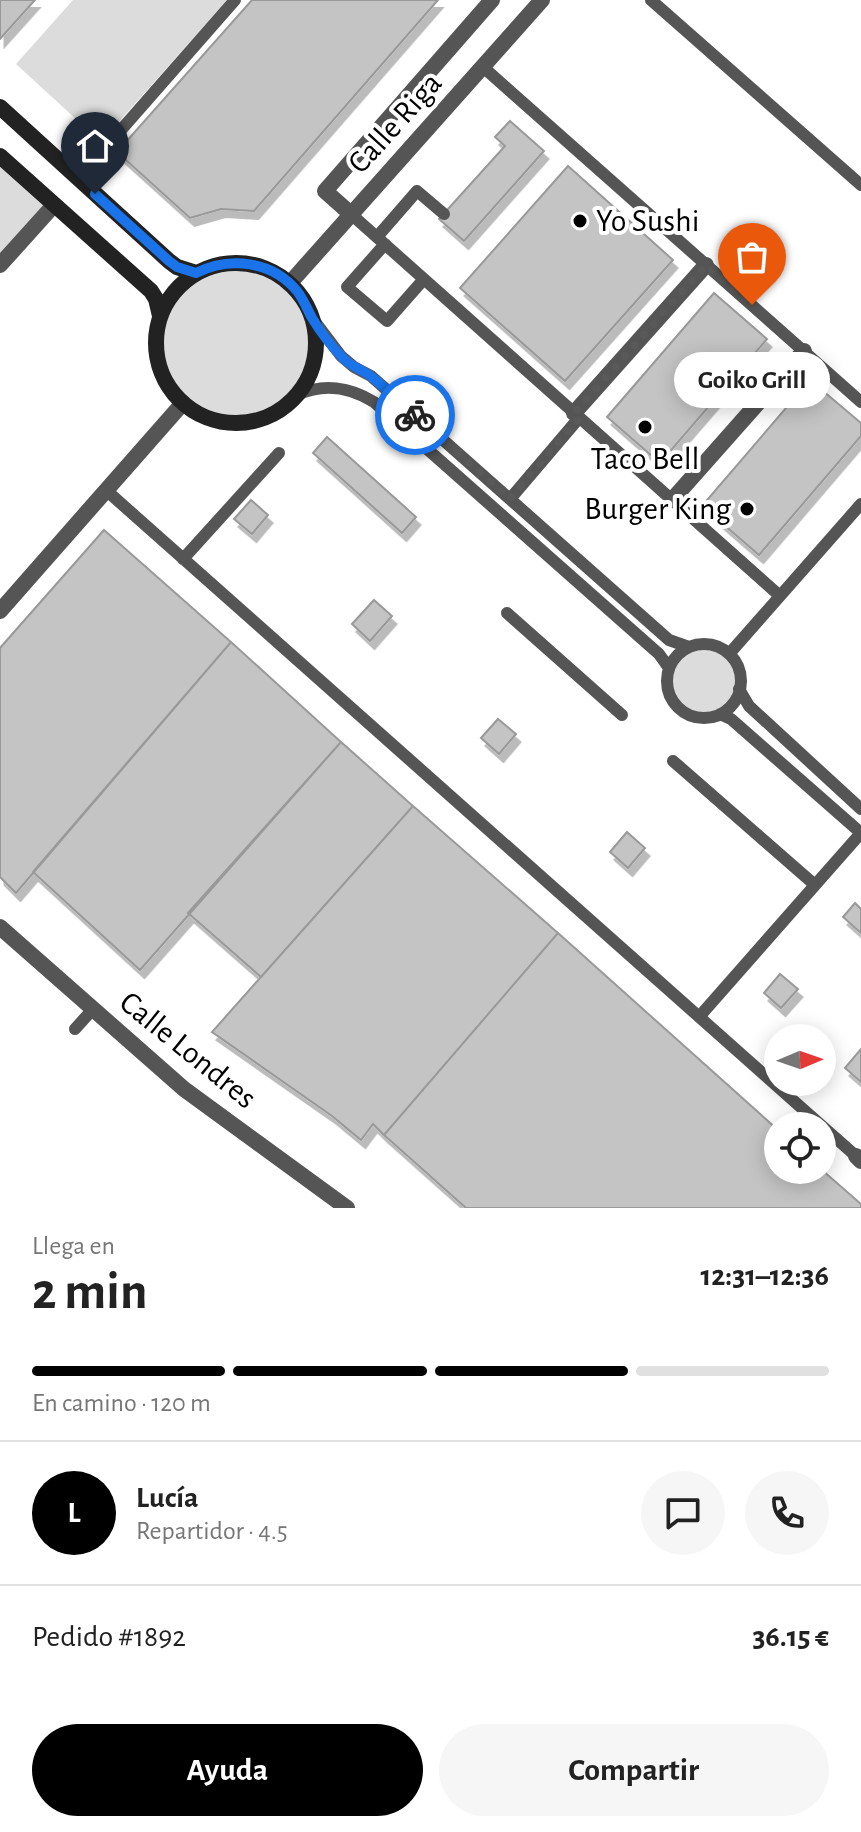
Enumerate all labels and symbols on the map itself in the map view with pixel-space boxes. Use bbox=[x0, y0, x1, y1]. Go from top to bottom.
street label: Calle Riga bbox=[342, 67, 448, 179]
pin bbox=[61, 112, 129, 194]
place label: Yo Sushi bbox=[596, 205, 700, 237]
marker: Yo Sushi bbox=[571, 212, 589, 230]
pin bbox=[718, 223, 786, 305]
callout: Goiko Grill bbox=[674, 353, 830, 409]
courier bbox=[375, 375, 455, 455]
marker: Taco Bell bbox=[636, 418, 654, 436]
place label: Taco Bell bbox=[590, 443, 700, 475]
place label: Burger King bbox=[584, 493, 731, 525]
marker: Burger King bbox=[738, 500, 756, 518]
street label: Calle Londres bbox=[114, 985, 262, 1115]
north arrow bbox=[764, 1024, 836, 1096]

